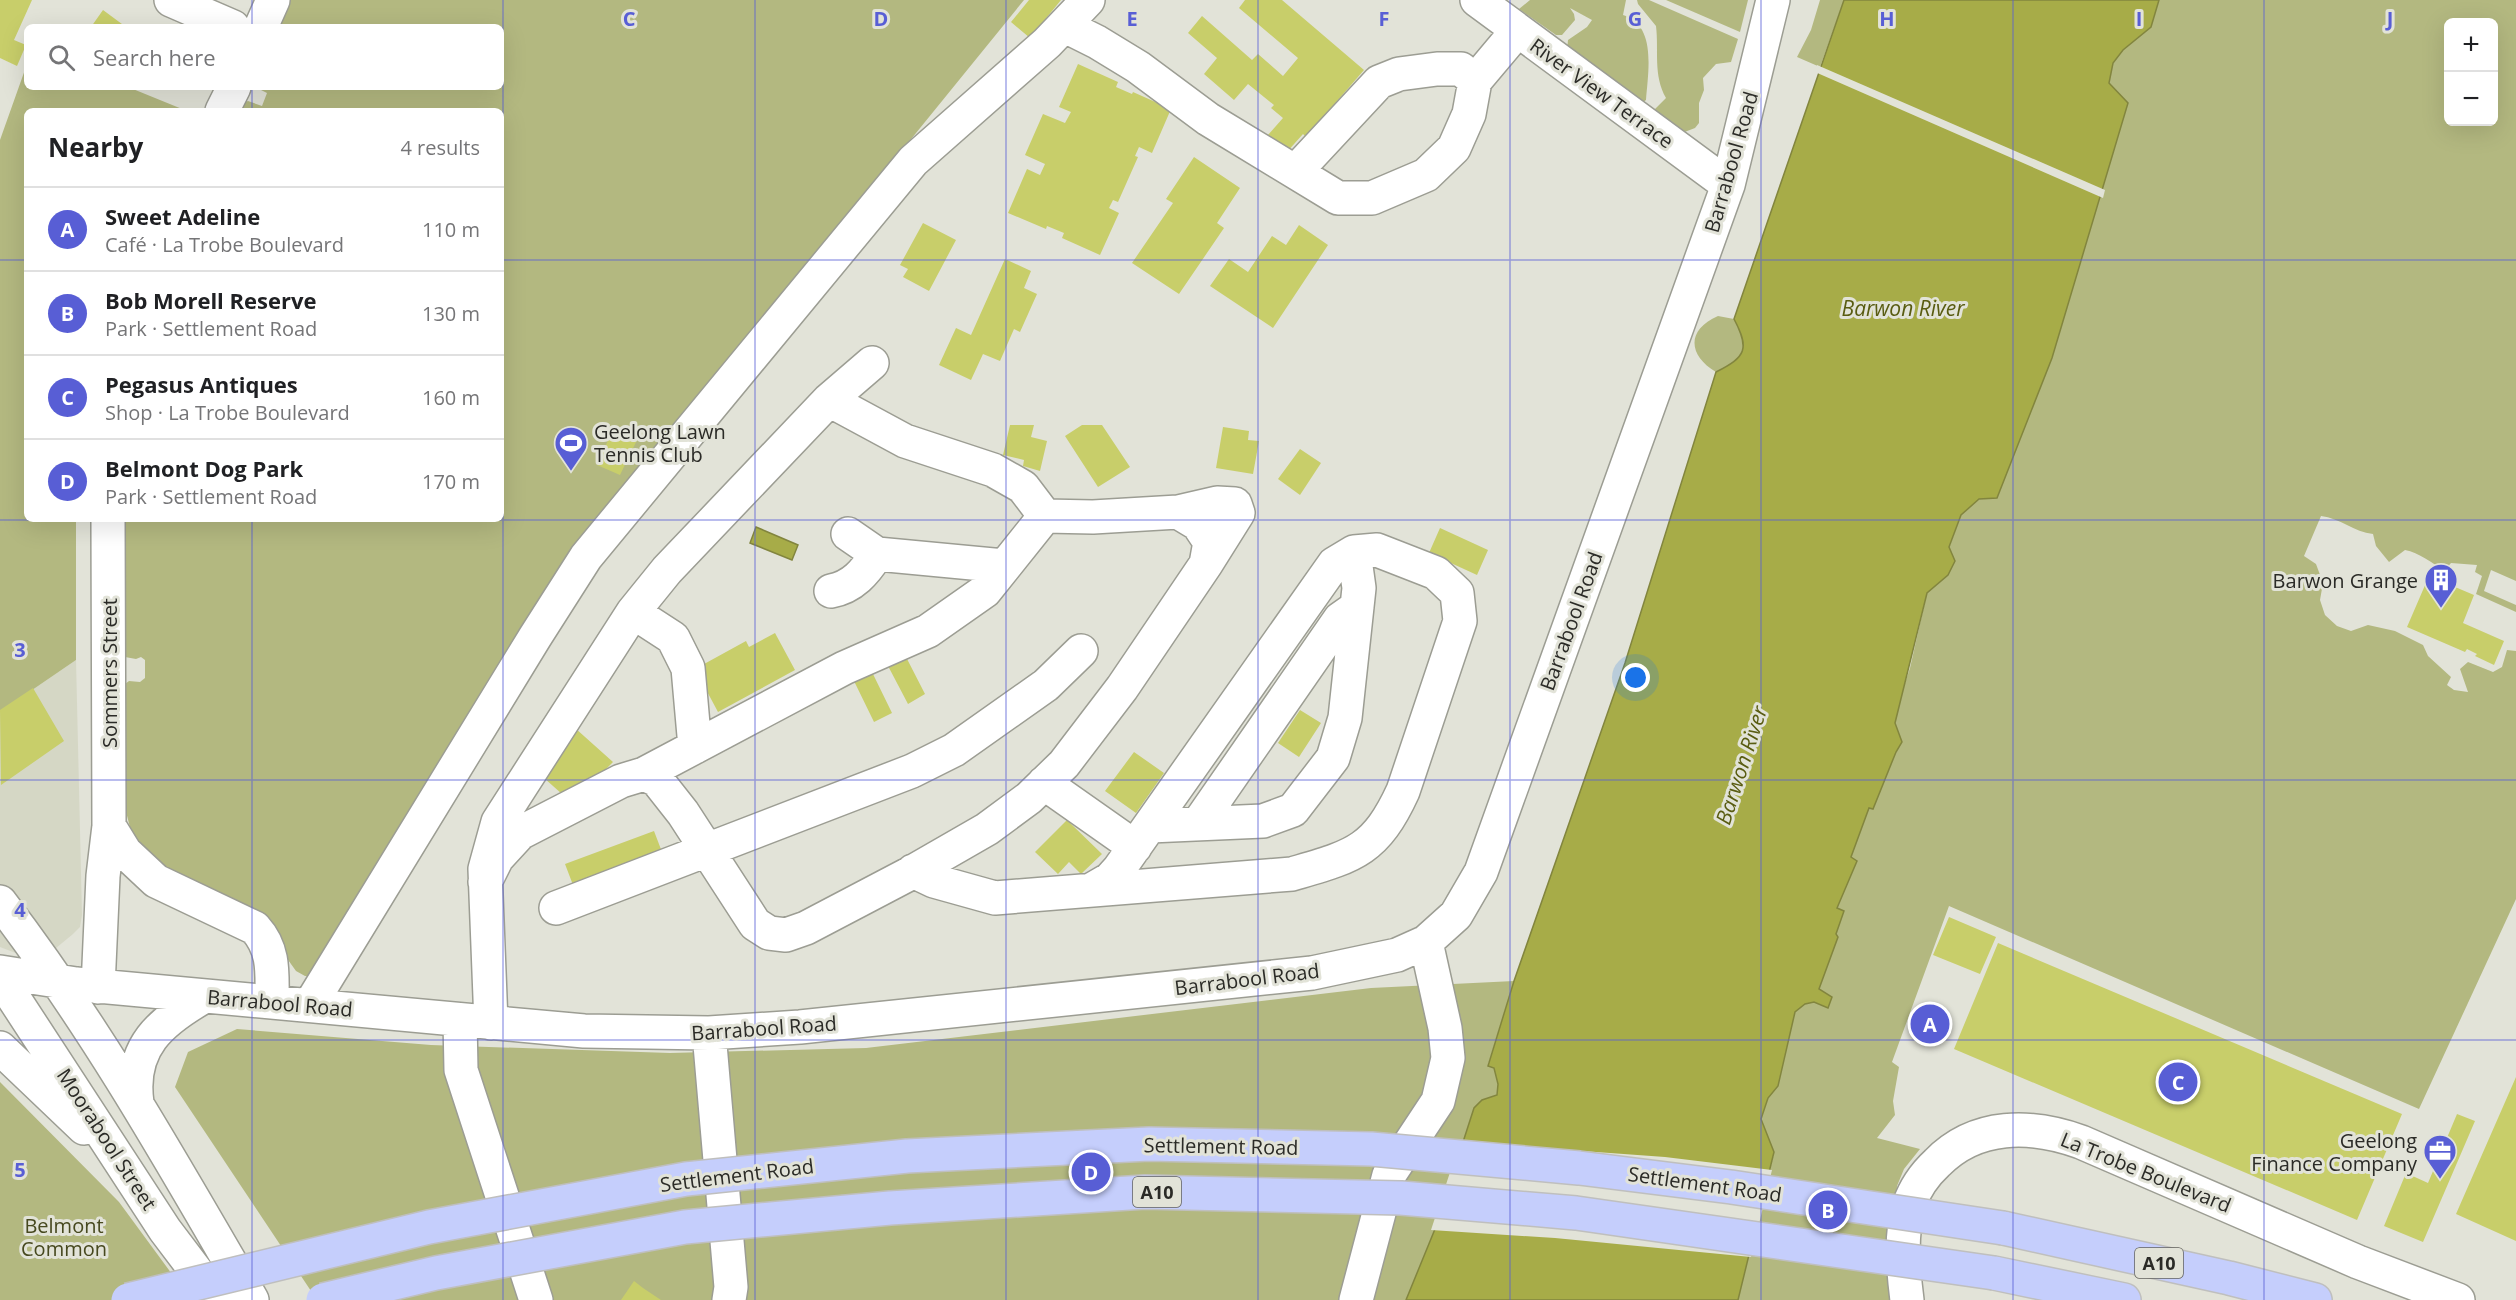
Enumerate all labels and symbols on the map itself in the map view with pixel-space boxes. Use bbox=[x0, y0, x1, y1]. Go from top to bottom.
text: C bbox=[623, 5, 636, 32]
text: D bbox=[874, 5, 888, 32]
text: E bbox=[1126, 5, 1138, 32]
text: F bbox=[1379, 5, 1389, 32]
text: G bbox=[1628, 5, 1642, 32]
text: H bbox=[1879, 5, 1895, 32]
text: I bbox=[2136, 5, 2142, 32]
text: J bbox=[2385, 5, 2393, 32]
street label: River View Terrace bbox=[1525, 32, 1679, 154]
street label: Barrabool Road bbox=[1698, 88, 1764, 236]
water label: Barwon River bbox=[1842, 294, 1965, 322]
place label: Geelong Lawn Tennis Club bbox=[594, 418, 726, 468]
sports icon: Geelong Lawn Tennis Club bbox=[553, 425, 589, 472]
street label: Barrabool Road bbox=[1533, 548, 1609, 694]
building icon: Barwon Grange bbox=[2423, 562, 2459, 609]
place label: Barwon Grange bbox=[2273, 567, 2418, 594]
street label: Sommers Street bbox=[96, 598, 123, 748]
text: 3 bbox=[14, 636, 26, 663]
your location bbox=[1621, 663, 1650, 692]
water label: Barwon River bbox=[1709, 702, 1774, 828]
text: 4 bbox=[14, 896, 26, 923]
street label: Barrabool Road bbox=[1173, 957, 1321, 1001]
street label: Barrabool Road bbox=[206, 983, 354, 1023]
pin: A bbox=[1910, 1002, 1950, 1046]
street label: Barrabool Road bbox=[690, 1009, 838, 1047]
pin: C bbox=[2158, 1060, 2198, 1104]
street label: Moorabool Street bbox=[51, 1063, 163, 1215]
street label: La Trobe Boulevard bbox=[2057, 1125, 2235, 1219]
place label: Geelong Finance Company bbox=[2251, 1127, 2418, 1177]
street label: Settlement Road bbox=[1143, 1131, 1299, 1161]
office icon: Geelong Finance Company bbox=[2422, 1133, 2458, 1180]
pin: D bbox=[1072, 1150, 1110, 1194]
street label: Settlement Road bbox=[659, 1152, 815, 1198]
text: 5 bbox=[14, 1156, 26, 1183]
street label: Settlement Road bbox=[1626, 1160, 1784, 1208]
road number: A10 bbox=[1133, 1177, 1181, 1207]
pin: B bbox=[1808, 1188, 1848, 1232]
park label: Belmont Common bbox=[21, 1212, 107, 1262]
road number: A10 bbox=[2135, 1248, 2183, 1278]

